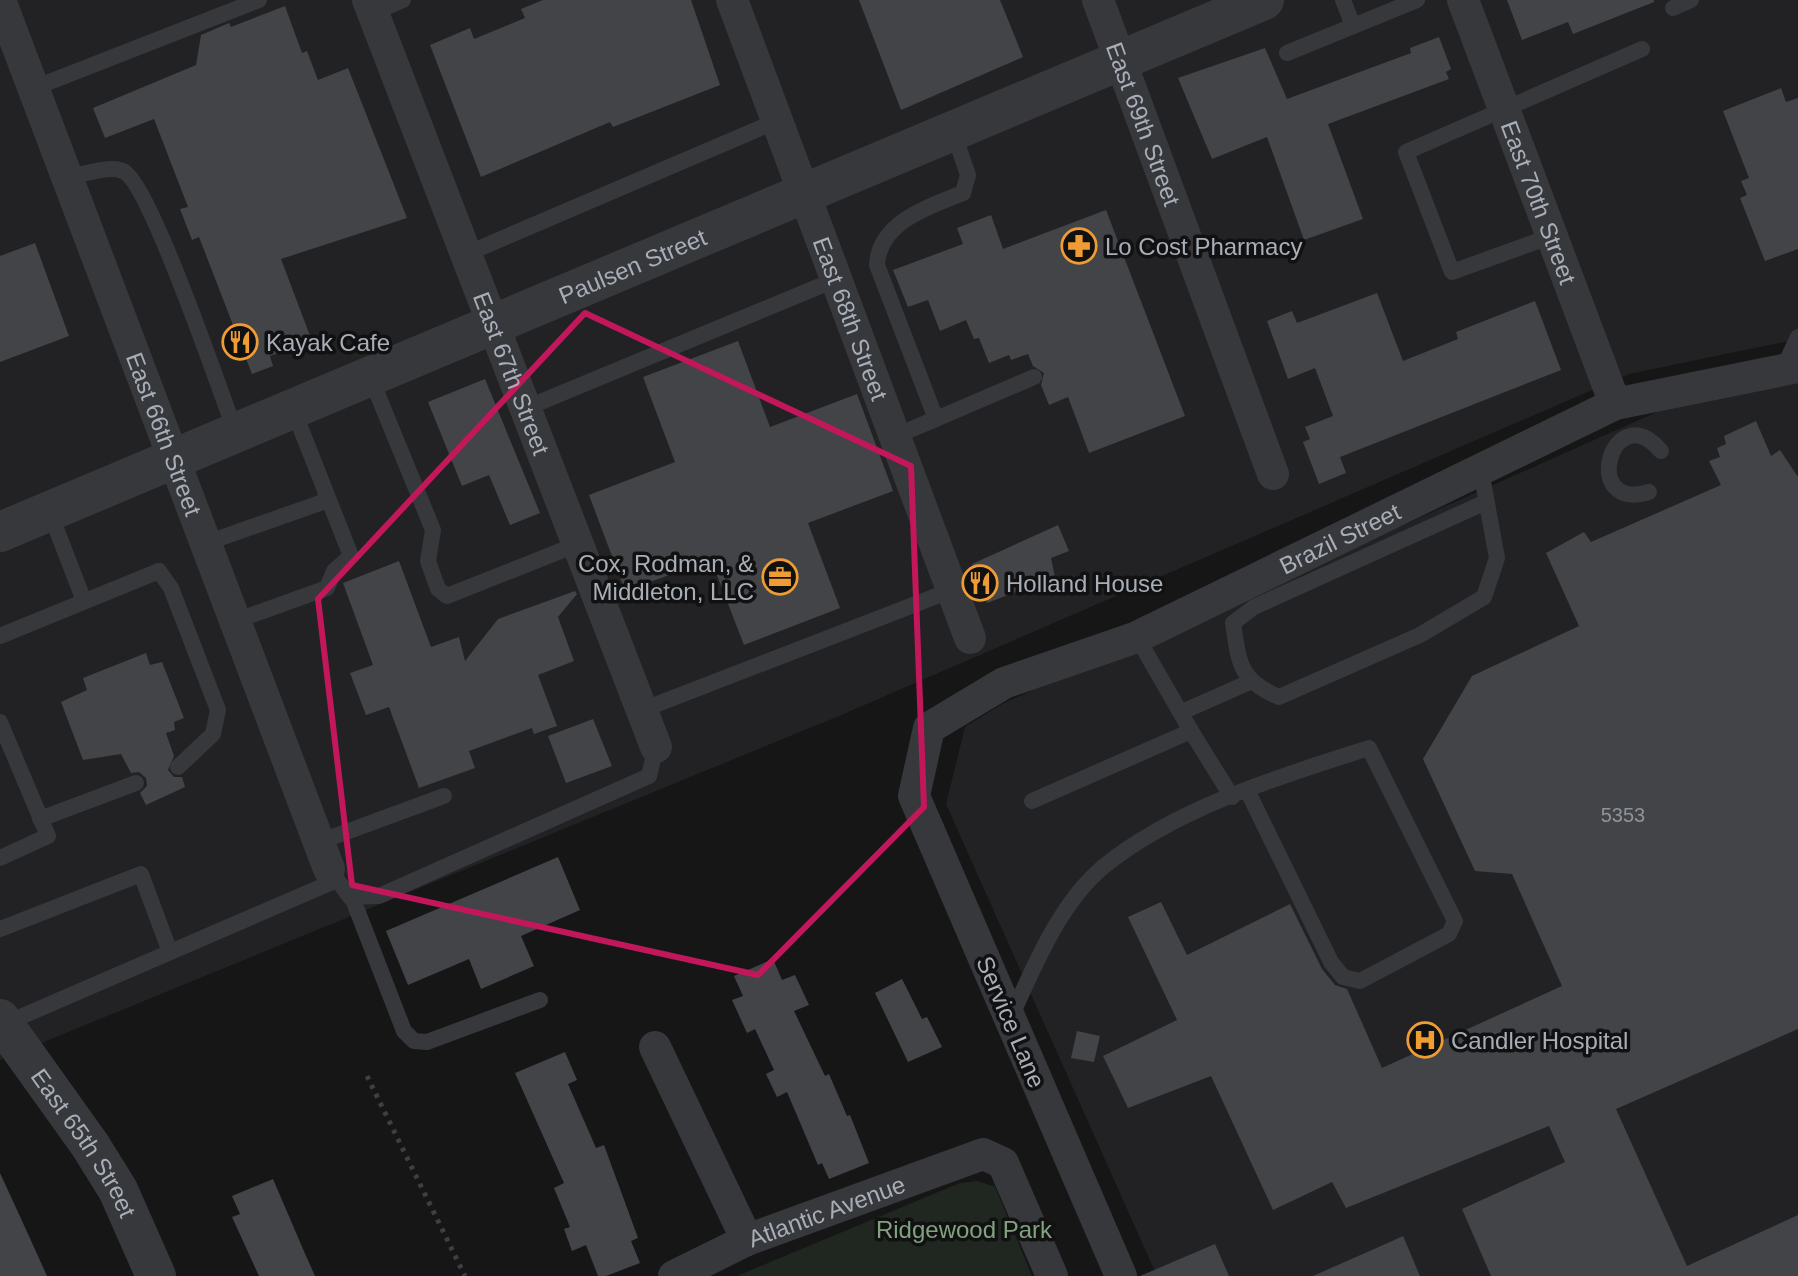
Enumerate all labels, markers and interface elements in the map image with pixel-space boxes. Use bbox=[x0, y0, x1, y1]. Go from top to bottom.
street label: East 69th Street bbox=[1101, 38, 1186, 210]
street label: East 70th Street bbox=[1496, 117, 1582, 288]
street label: Paulsen Street bbox=[554, 223, 710, 309]
pharmacy icon: Lo Cost Pharmacy bbox=[1060, 227, 1098, 265]
street label: East 68th Street bbox=[808, 233, 894, 404]
place label: Lo Cost Pharmacy bbox=[1105, 233, 1302, 260]
street label: East 67th Street bbox=[468, 288, 556, 459]
restaurant icon: Kayak Cafe bbox=[221, 323, 259, 361]
place label: Kayak Cafe bbox=[266, 329, 390, 356]
street label: East 66th Street bbox=[121, 349, 208, 520]
street label: Brazil Street bbox=[1275, 497, 1405, 579]
place label: Cox, Rodman, & Middleton, LLC bbox=[578, 550, 754, 605]
office icon: Cox, Rodman, & Middleton, LLC bbox=[761, 558, 799, 596]
restaurant icon: Holland House bbox=[961, 564, 999, 602]
place label: Holland House bbox=[1006, 570, 1163, 597]
house number: 5353 bbox=[1601, 804, 1645, 826]
street label: Service Lane bbox=[971, 952, 1051, 1092]
hospital icon: Candler Hospital bbox=[1406, 1021, 1444, 1059]
place label: Candler Hospital bbox=[1451, 1027, 1628, 1054]
street label: East 65th Street bbox=[26, 1063, 142, 1222]
street label: Atlantic Avenue bbox=[744, 1170, 909, 1252]
park label: Ridgewood Park bbox=[876, 1216, 1053, 1243]

